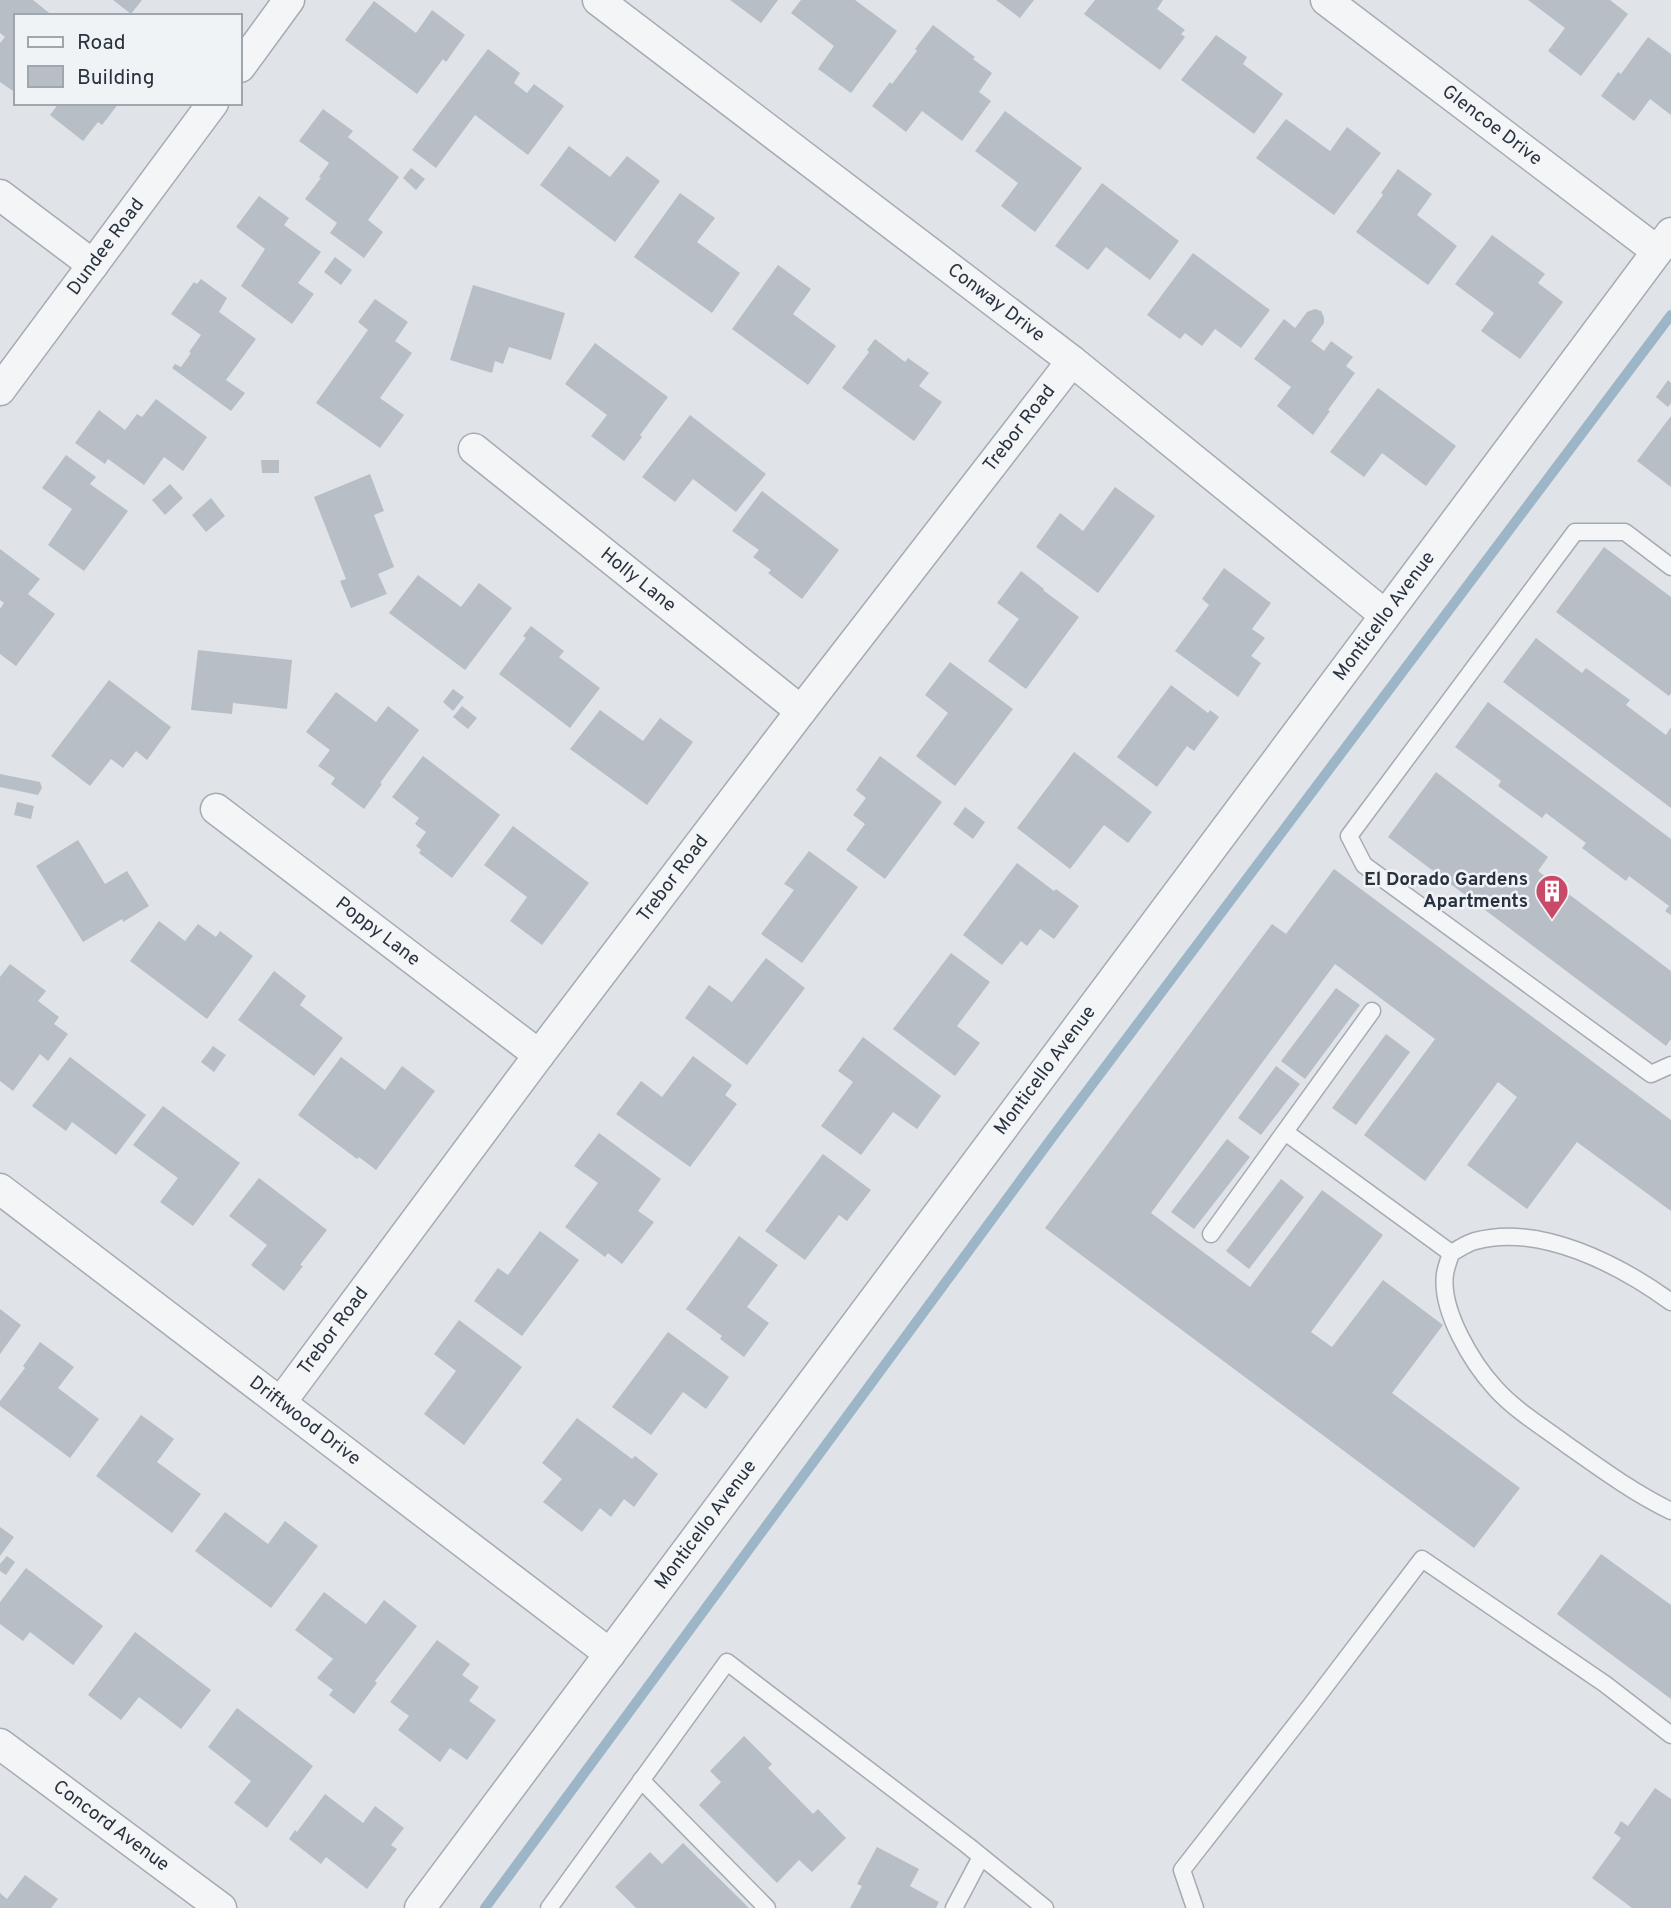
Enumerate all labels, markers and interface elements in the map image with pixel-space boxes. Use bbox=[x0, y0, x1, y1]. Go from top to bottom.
legend bbox=[14, 14, 242, 105]
text: Road bbox=[77, 30, 126, 57]
text: Building bbox=[77, 65, 155, 92]
street label: Glencoe Drive bbox=[1437, 80, 1547, 171]
street label: Dundee Road bbox=[62, 194, 150, 300]
street label: Conway Drive bbox=[942, 258, 1049, 348]
street label: Trebor Road bbox=[978, 380, 1061, 477]
street label: Holly Lane bbox=[595, 543, 681, 618]
street label: Monticello Avenue bbox=[1328, 547, 1441, 686]
street label: Trebor Road bbox=[632, 830, 714, 927]
place label: El Dorado Gardens Apartments bbox=[1364, 868, 1528, 914]
building icon: El Dorado Gardens Apartments bbox=[1533, 872, 1571, 921]
street label: Poppy Lane bbox=[330, 892, 425, 972]
street label: Monticello Avenue bbox=[989, 1001, 1102, 1140]
street label: Trebor Road bbox=[293, 1283, 374, 1380]
street label: Driftwood Drive bbox=[244, 1371, 365, 1471]
street label: Monticello Avenue bbox=[650, 1455, 762, 1595]
street label: Concord Avenue bbox=[48, 1775, 174, 1877]

